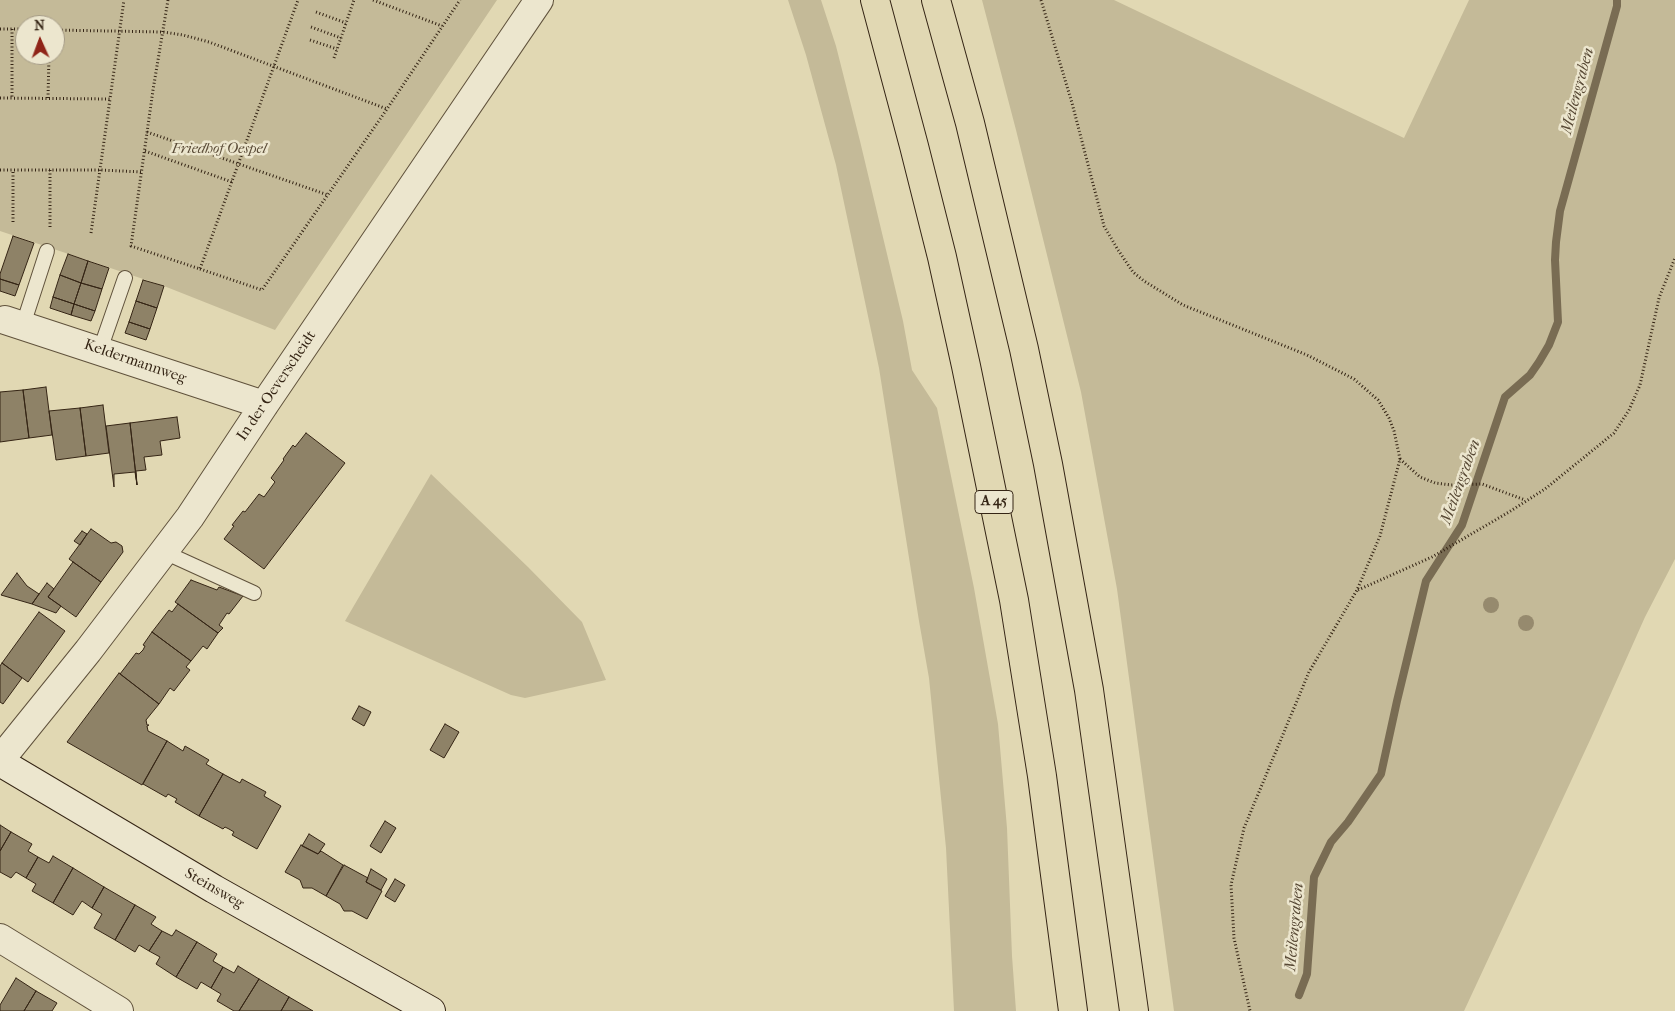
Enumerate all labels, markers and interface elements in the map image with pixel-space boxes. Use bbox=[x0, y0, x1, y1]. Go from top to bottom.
north arrow bbox=[15, 15, 65, 65]
text: N bbox=[34, 17, 45, 34]
water label: Meilengraben bbox=[1557, 46, 1599, 136]
park label: Friedhof Oespel bbox=[172, 140, 266, 158]
street label: In der Oeverscheidt bbox=[234, 328, 320, 444]
street label: Keldermannweg bbox=[82, 336, 188, 388]
water label: Meilengraben bbox=[1437, 437, 1485, 527]
road number: A 45 bbox=[975, 491, 1013, 514]
street label: Steinsweg bbox=[181, 865, 247, 913]
water label: Meilengraben bbox=[1282, 882, 1308, 972]

